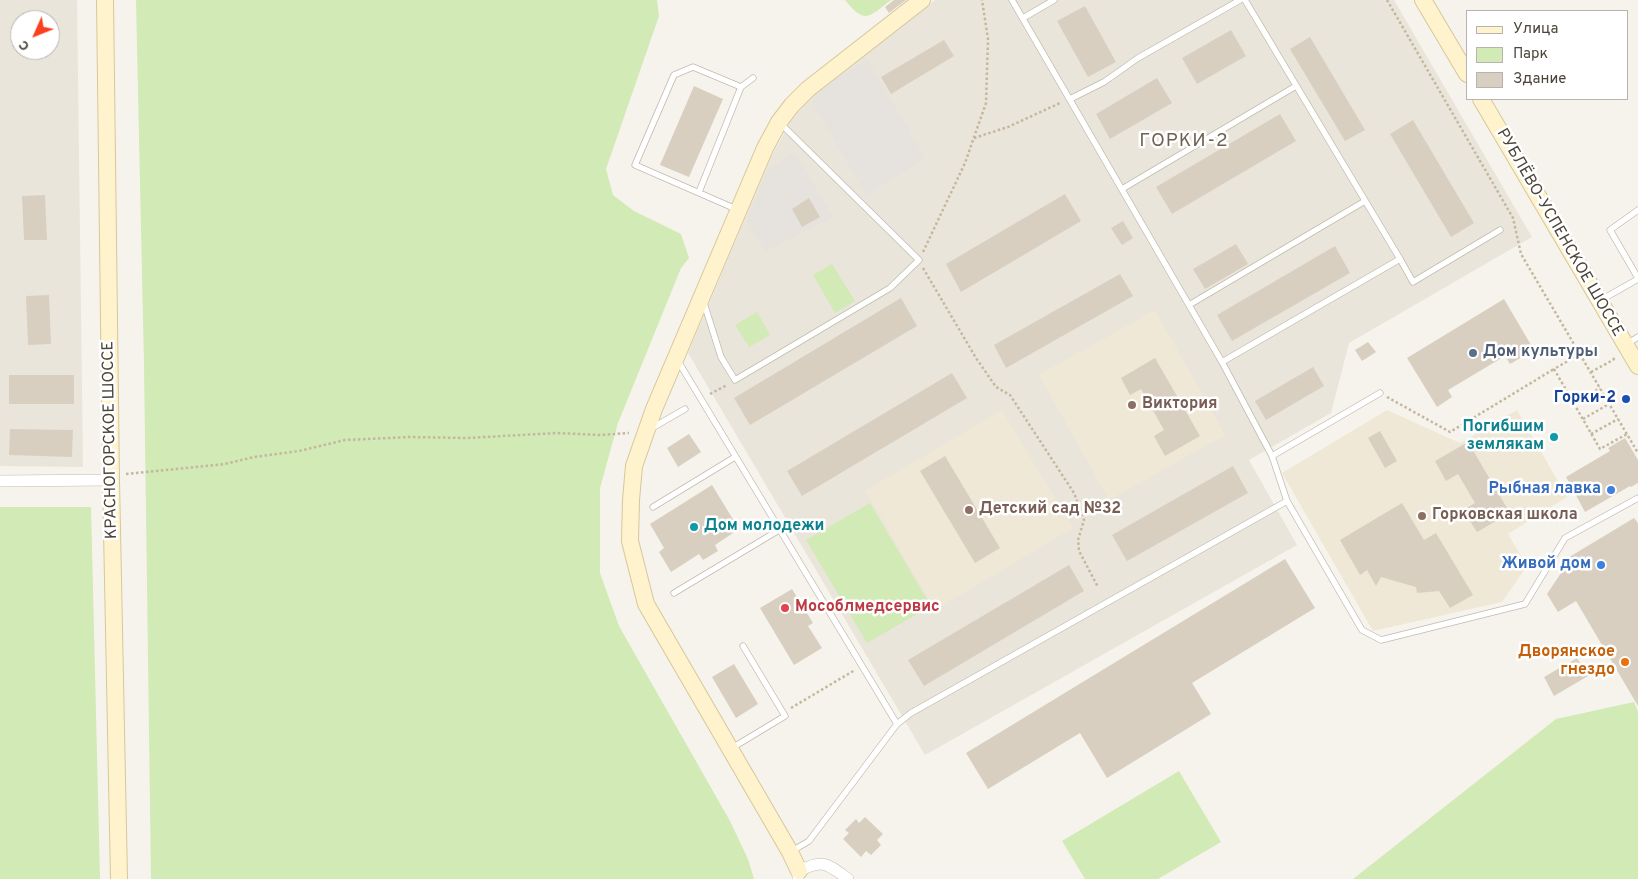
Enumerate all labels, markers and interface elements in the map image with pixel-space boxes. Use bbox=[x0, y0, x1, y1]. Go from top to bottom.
north arrow bbox=[10, 10, 60, 60]
legend bbox=[1466, 10, 1628, 100]
text: Улица bbox=[1513, 20, 1558, 39]
text: С bbox=[15, 36, 34, 54]
text: Парк bbox=[1513, 45, 1548, 64]
text: Здание bbox=[1513, 70, 1566, 89]
street label: РУБЛЁВО-УСПЕНСКОЕ ШОССЕ bbox=[1491, 126, 1627, 340]
district label: ГОРКИ-2 bbox=[1138, 131, 1230, 153]
street label: КРАСНОГОРСКОЕ ШОССЕ bbox=[100, 341, 122, 539]
place label: Дом культуры bbox=[1483, 343, 1598, 363]
marker: Дом культуры bbox=[1467, 347, 1479, 359]
place label: Горки-2 bbox=[1554, 389, 1616, 409]
marker: Горки-2 bbox=[1620, 393, 1632, 405]
place label: Виктория bbox=[1142, 395, 1217, 415]
marker: Виктория bbox=[1126, 399, 1138, 411]
place label: Погибшим землякам bbox=[1463, 418, 1544, 456]
marker: Погибшим землякам bbox=[1548, 431, 1560, 443]
place label: Рыбная лавка bbox=[1489, 480, 1601, 500]
marker: Рыбная лавка bbox=[1605, 484, 1617, 496]
place label: Детский сад №32 bbox=[979, 500, 1121, 520]
marker: Детский сад №32 bbox=[963, 504, 975, 516]
place label: Горковская школа bbox=[1432, 506, 1578, 526]
marker: Горковская школа bbox=[1416, 510, 1428, 522]
place label: Дом молодежи bbox=[704, 517, 824, 537]
marker: Дом молодежи bbox=[688, 521, 700, 533]
place label: Живой дом bbox=[1501, 555, 1591, 575]
marker: Живой дом bbox=[1595, 559, 1607, 571]
place label: Мособлмедсервис bbox=[795, 598, 940, 618]
marker: Мособлмедсервис bbox=[779, 602, 791, 614]
place label: Дворянское гнездо bbox=[1518, 643, 1615, 681]
marker: Дворянское гнездо bbox=[1619, 656, 1631, 668]

